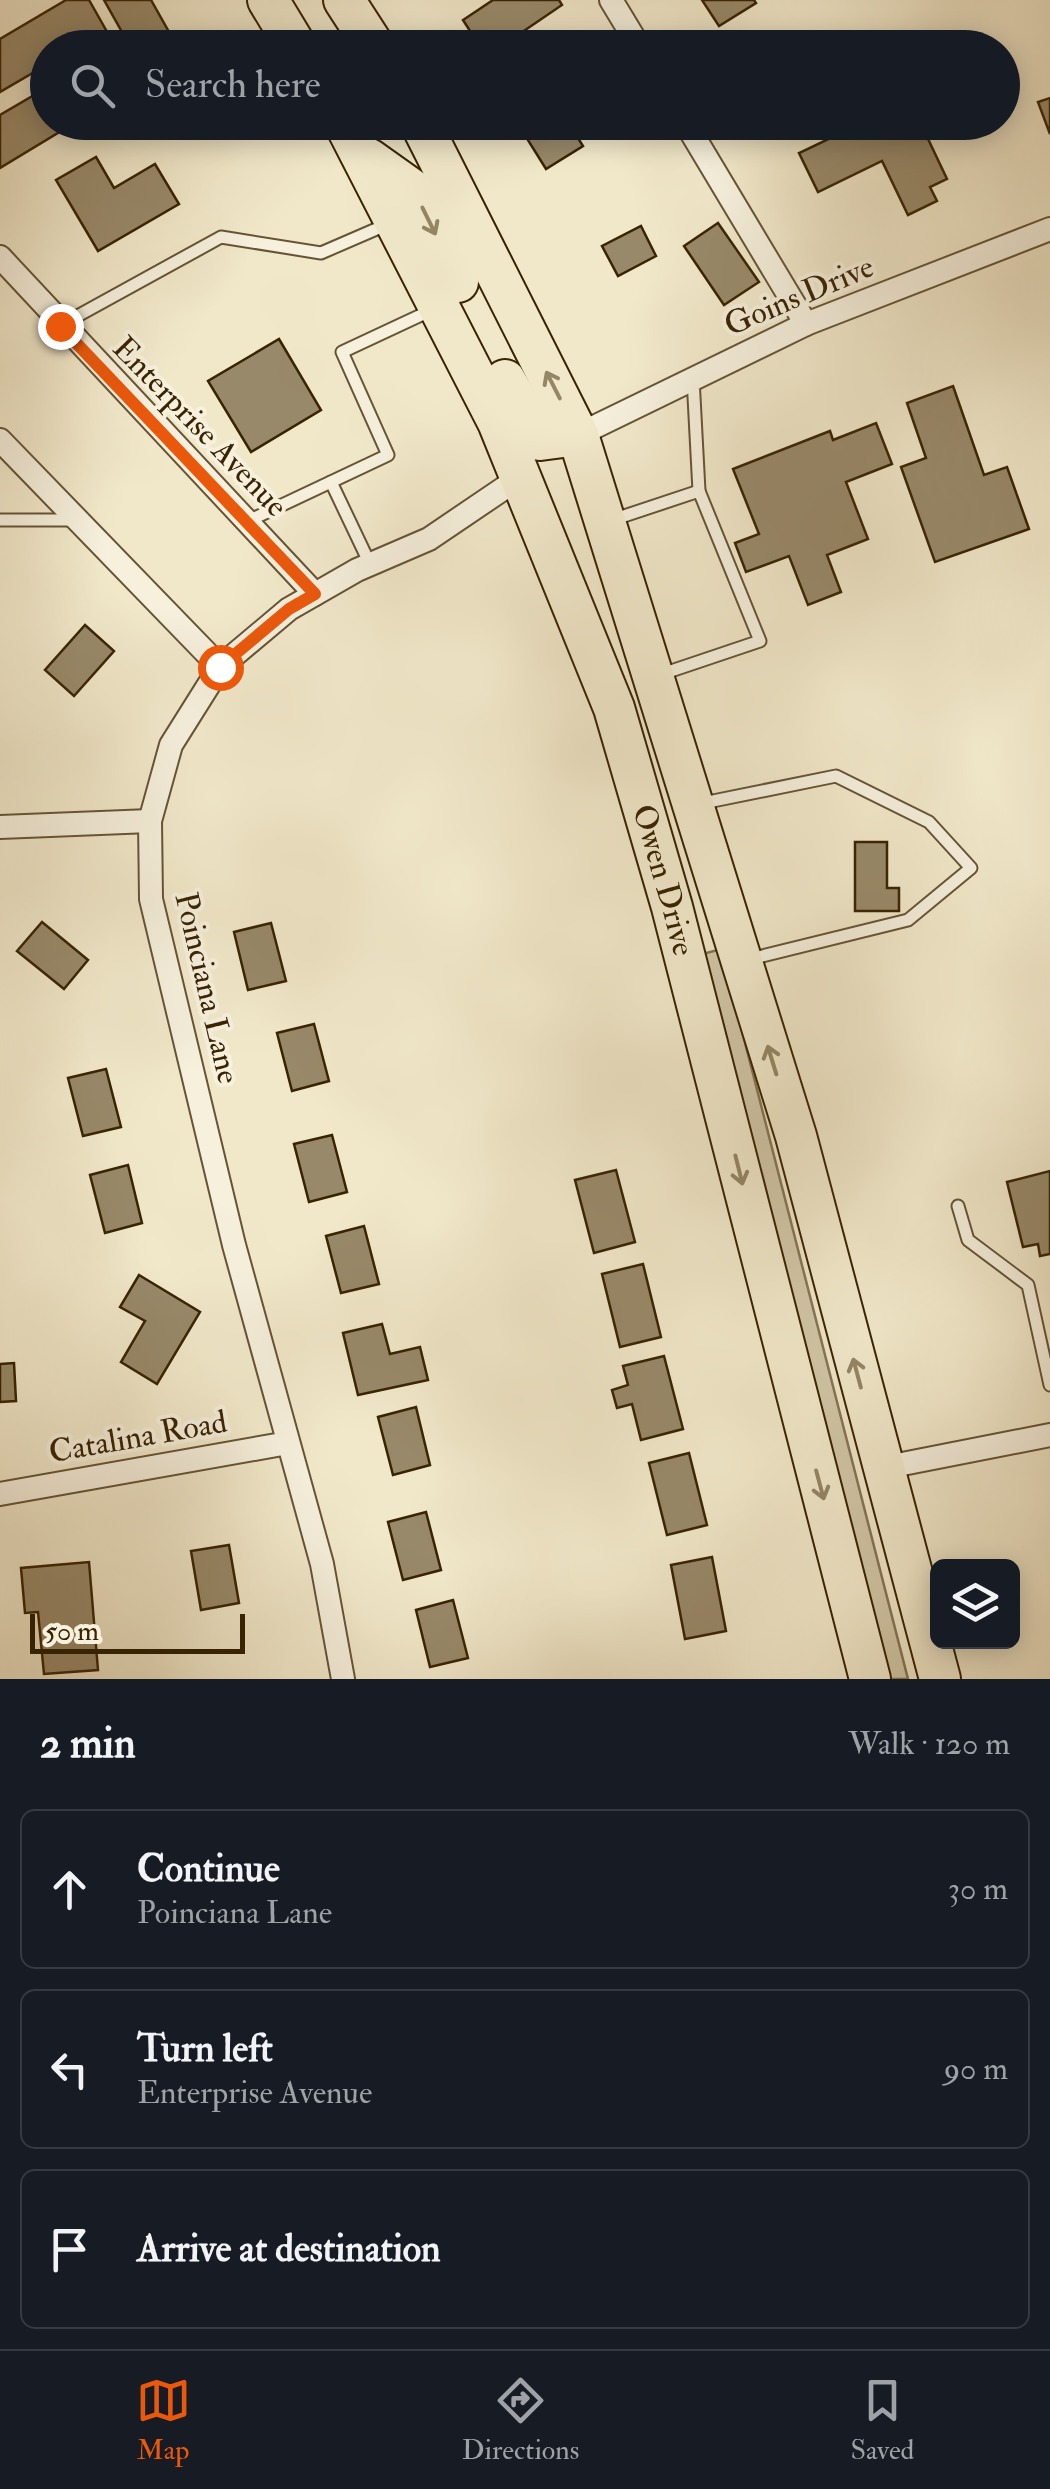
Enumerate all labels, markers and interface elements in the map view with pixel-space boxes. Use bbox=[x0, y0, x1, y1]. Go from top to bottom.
search box bbox=[30, 30, 1020, 140]
icon: search bbox=[65, 58, 120, 113]
text: Search here bbox=[145, 61, 321, 109]
one-way arrow bbox=[420, 205, 439, 235]
street label: Goins Drive bbox=[718, 247, 880, 345]
route end bbox=[38, 304, 84, 350]
street label: Enterprise Avenue bbox=[104, 328, 296, 526]
one-way arrow bbox=[543, 371, 562, 400]
route start bbox=[198, 645, 244, 691]
street label: Owen Drive bbox=[623, 800, 704, 960]
street label: Poinciana Lane bbox=[166, 888, 248, 1088]
one-way arrow bbox=[762, 1044, 780, 1076]
one-way arrow bbox=[731, 1153, 749, 1185]
one-way arrow bbox=[847, 1358, 866, 1389]
street label: Catalina Road bbox=[46, 1402, 230, 1472]
one-way arrow bbox=[812, 1469, 831, 1500]
map controls bbox=[930, 1559, 1020, 1649]
button: layers bbox=[930, 1559, 1020, 1649]
scale bar bbox=[30, 1609, 245, 1654]
text: 50 m bbox=[45, 1614, 99, 1649]
text: 2 min bbox=[40, 1718, 136, 1770]
text: Walk · 120 m bbox=[848, 1724, 1010, 1764]
text: Continue bbox=[137, 1845, 280, 1893]
icon: ahead bbox=[42, 1862, 97, 1917]
text: 30 m bbox=[948, 1869, 1008, 1909]
text: Poinciana Lane bbox=[137, 1893, 332, 1933]
text: Turn left bbox=[137, 2025, 273, 2073]
icon: left bbox=[42, 2042, 97, 2097]
text: 90 m bbox=[944, 2049, 1008, 2089]
text: Enterprise Avenue bbox=[137, 2073, 372, 2113]
icon: arrive bbox=[42, 2222, 97, 2277]
text: Arrive at destination bbox=[137, 2225, 441, 2273]
tab: Map bbox=[136, 2373, 191, 2468]
tab: Directions bbox=[462, 2373, 579, 2468]
tab: Saved bbox=[850, 2373, 914, 2468]

